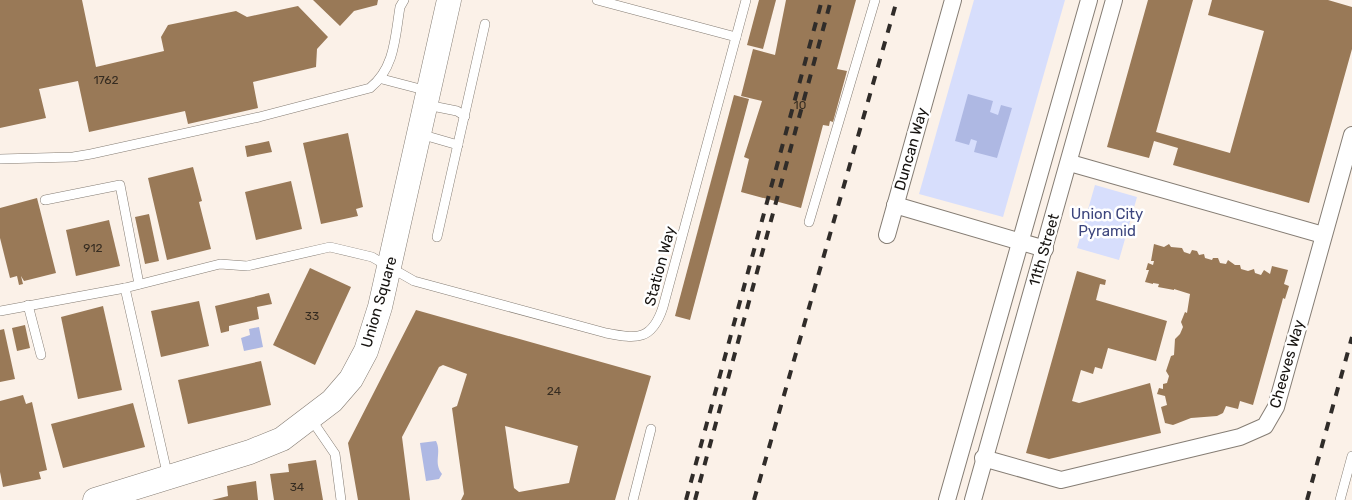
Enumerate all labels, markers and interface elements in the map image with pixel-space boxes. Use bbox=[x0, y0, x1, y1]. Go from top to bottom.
house number: 1762 bbox=[93, 73, 119, 87]
house number: 10 bbox=[794, 98, 806, 112]
street label: Duncan Way bbox=[891, 105, 931, 193]
park label: Union City Pyramid bbox=[1071, 205, 1143, 240]
street label: 11th Street bbox=[1025, 211, 1063, 288]
street label: Station Way bbox=[641, 224, 679, 308]
house number: 912 bbox=[83, 241, 103, 255]
street label: Union Square bbox=[357, 254, 401, 350]
house number: 33 bbox=[305, 309, 319, 323]
street label: Cheeves Way bbox=[1266, 318, 1308, 410]
house number: 24 bbox=[547, 384, 562, 398]
house number: 34 bbox=[290, 480, 305, 494]

